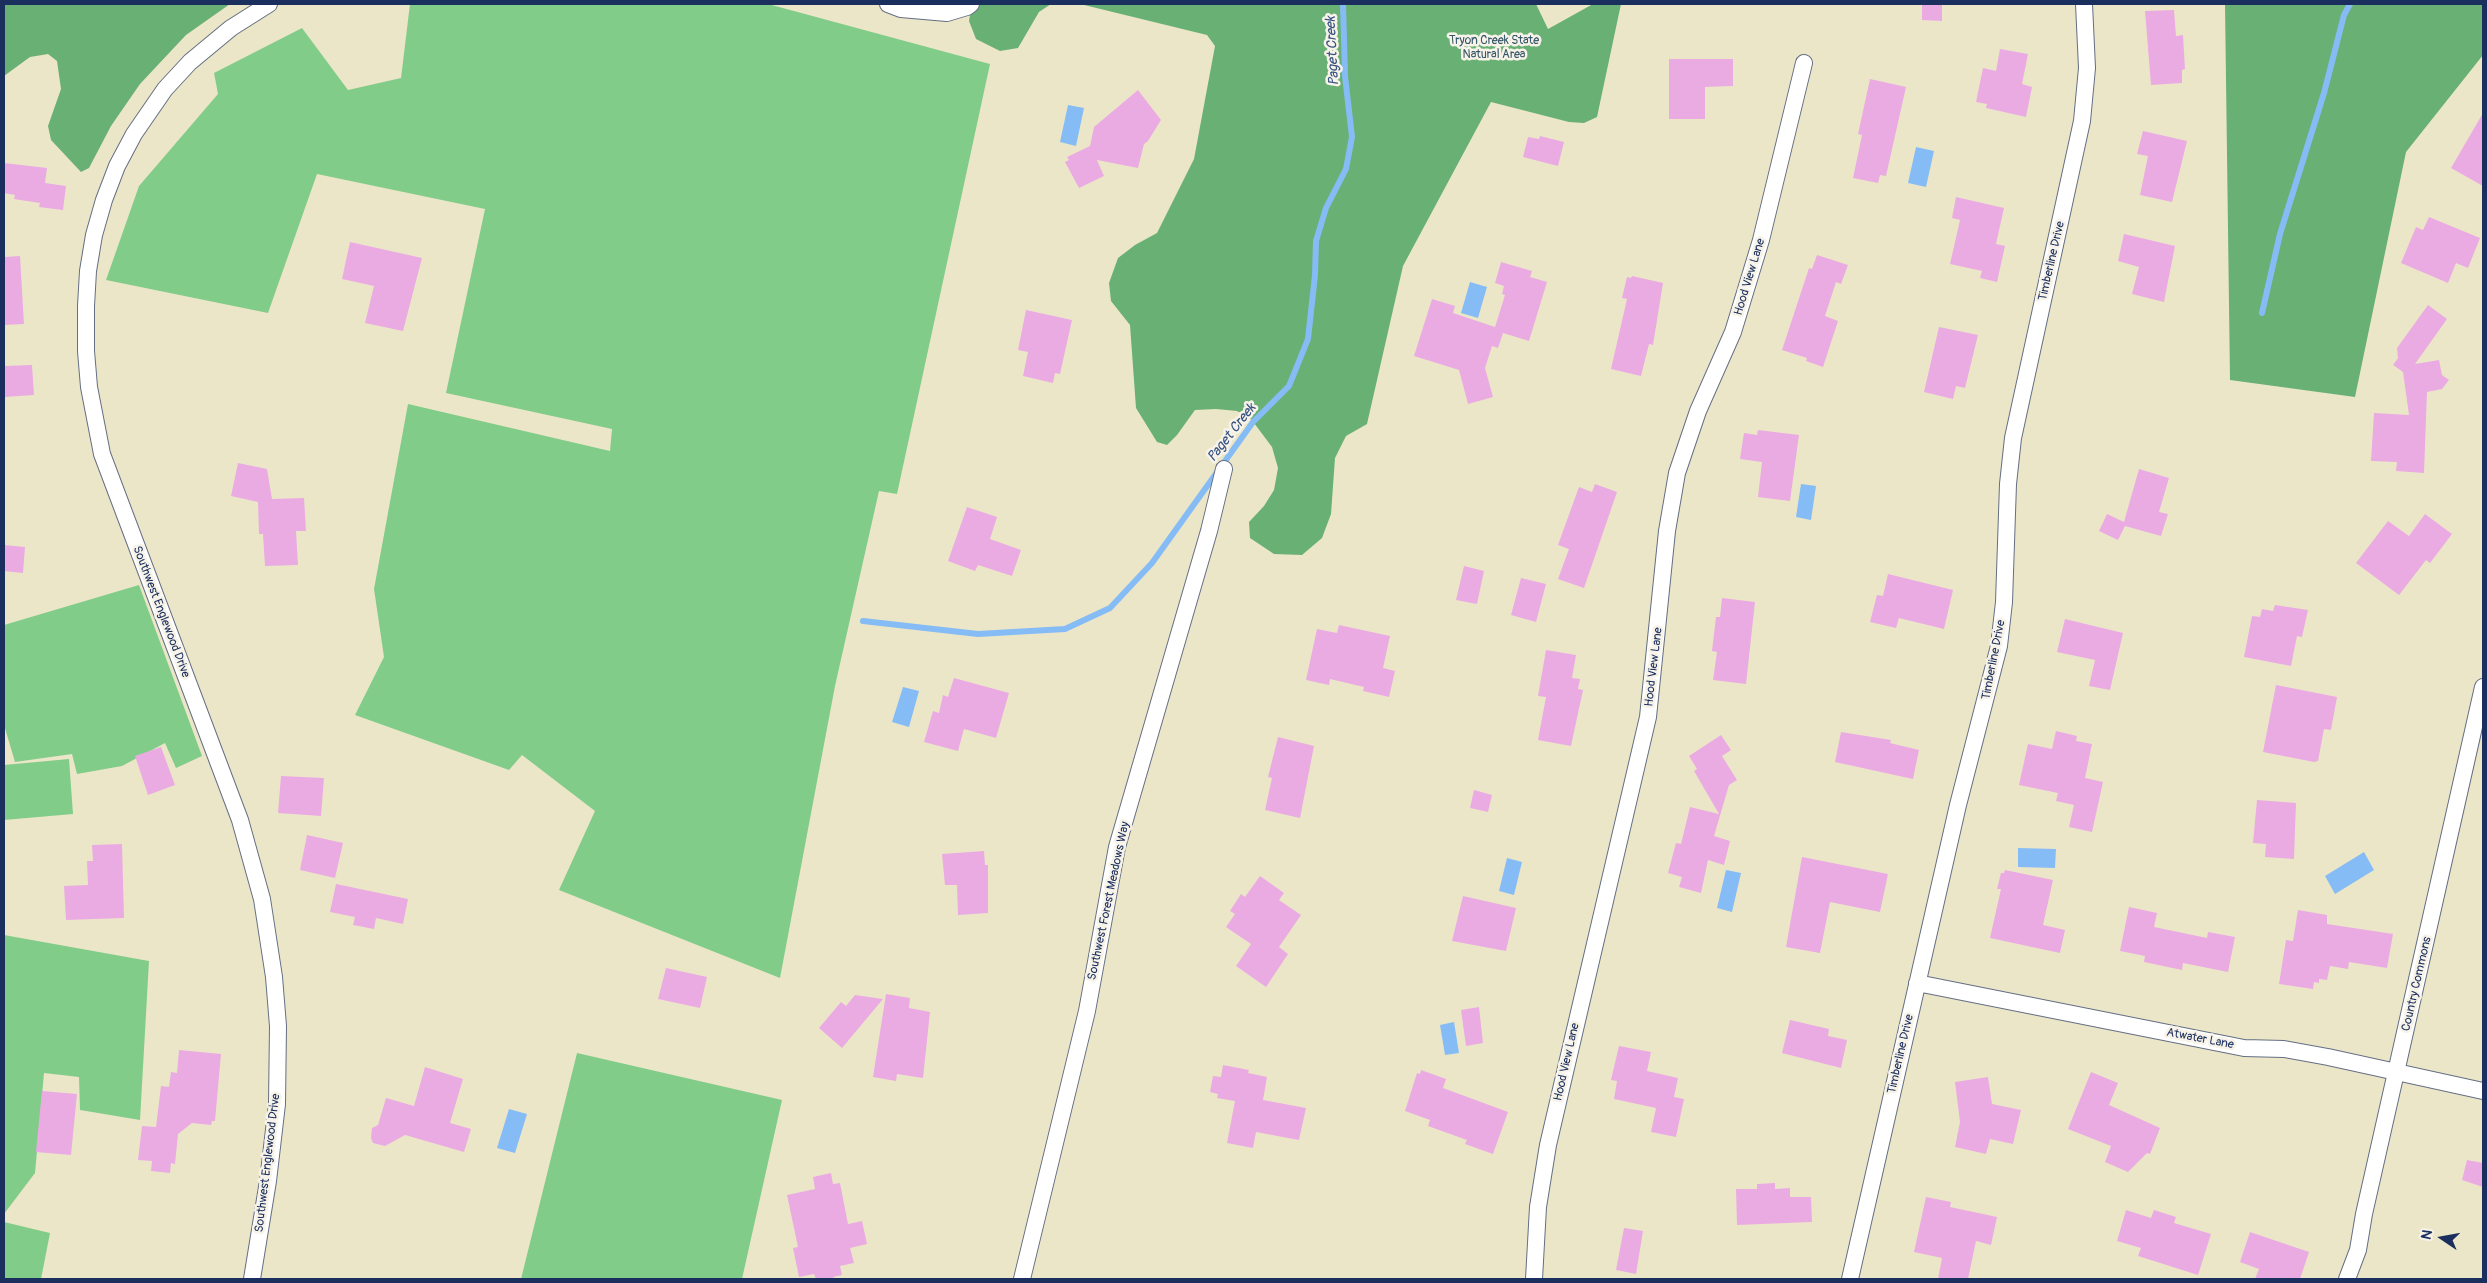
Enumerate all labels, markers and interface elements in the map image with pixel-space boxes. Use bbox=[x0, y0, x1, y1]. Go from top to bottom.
water label: Paget Creek bbox=[1323, 16, 1343, 86]
park label: Tryon Creek State Natural Area bbox=[1449, 34, 1539, 62]
street label: Timberline Drive bbox=[2036, 220, 2068, 302]
street label: Hood View Lane bbox=[1731, 237, 1769, 317]
water label: Paget Creek bbox=[1204, 401, 1260, 465]
street label: Southwest Englewood Drive bbox=[129, 544, 193, 680]
street label: Timberline Drive bbox=[1979, 619, 2009, 701]
street label: Hood View Lane bbox=[1642, 627, 1666, 707]
street label: Southwest Forest Meadows Way bbox=[1085, 820, 1133, 982]
street label: Country Commons bbox=[2399, 935, 2435, 1033]
street label: Timberline Drive bbox=[1885, 1013, 1917, 1095]
street label: Hood View Lane bbox=[1551, 1022, 1583, 1102]
street label: Atwater Lane bbox=[2165, 1025, 2235, 1053]
street label: Southwest Englewood Drive bbox=[252, 1093, 284, 1233]
north arrow bbox=[2417, 1213, 2467, 1263]
text: N bbox=[2418, 1228, 2436, 1241]

